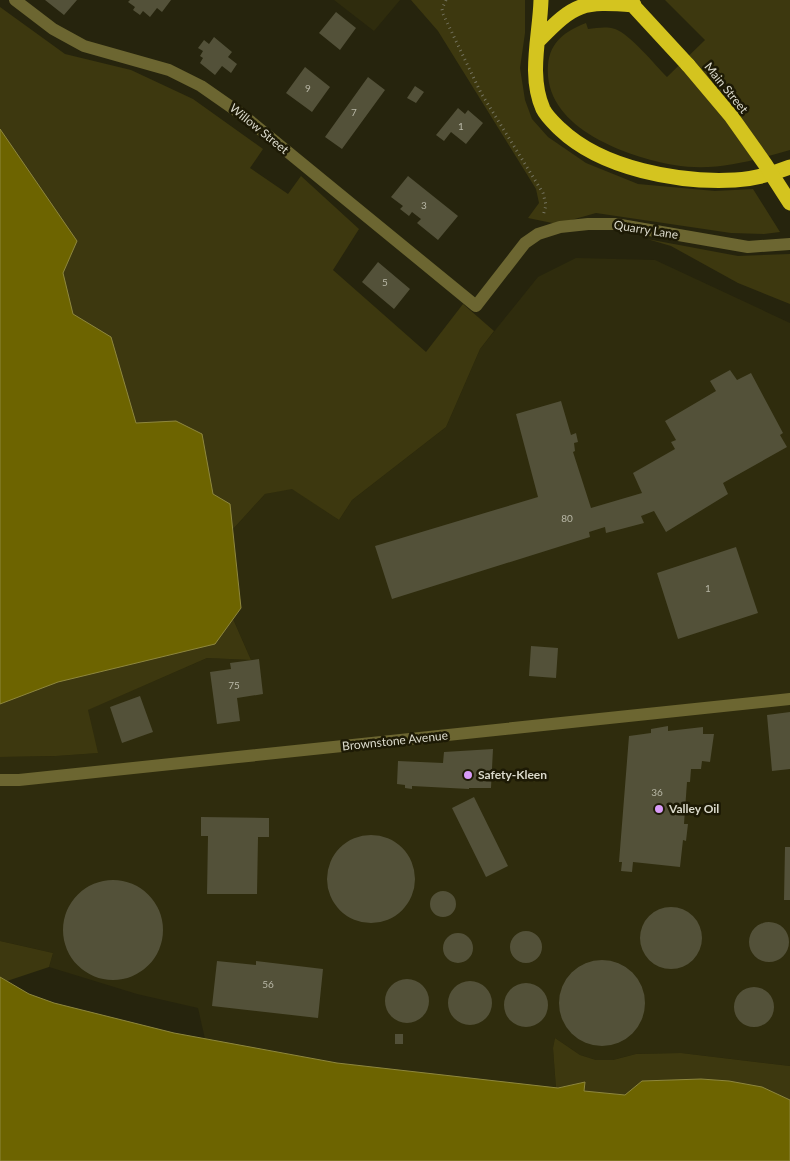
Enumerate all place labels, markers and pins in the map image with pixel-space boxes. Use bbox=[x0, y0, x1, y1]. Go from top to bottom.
place label: Safety-Kleen bbox=[478, 767, 547, 782]
marker: Safety-Kleen bbox=[462, 769, 474, 781]
place label: Valley Oil bbox=[668, 801, 719, 816]
marker: Valley Oil bbox=[653, 803, 665, 815]

